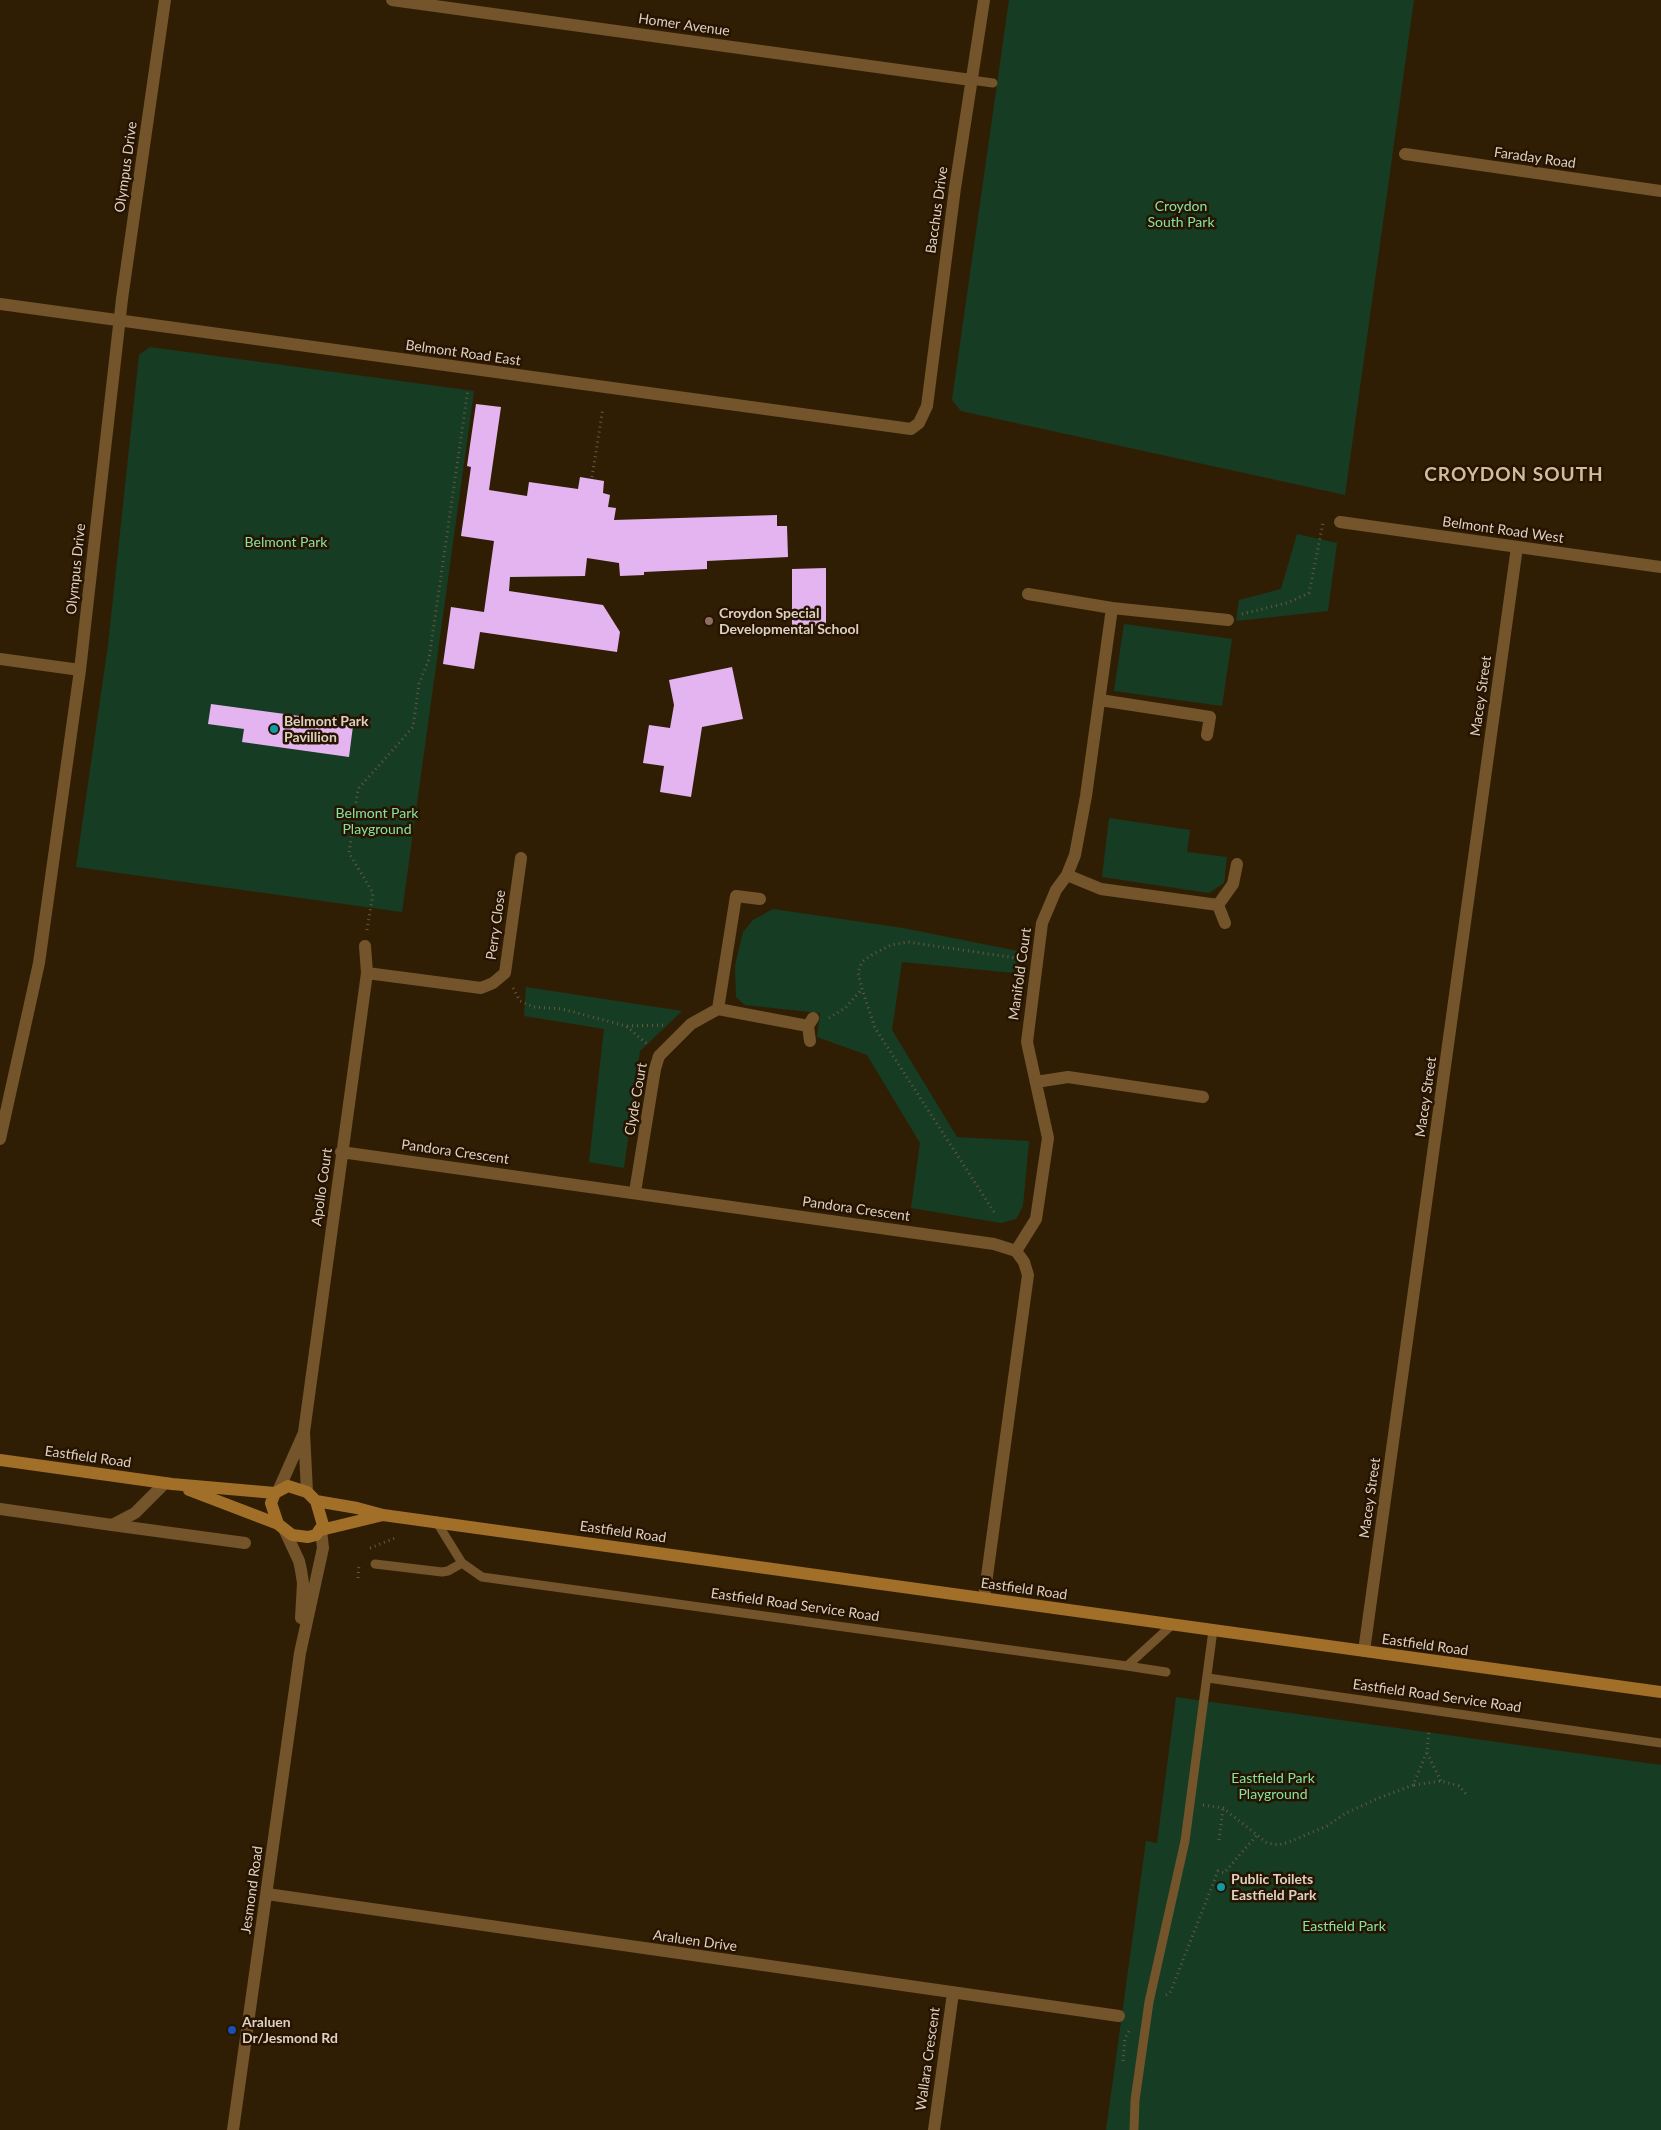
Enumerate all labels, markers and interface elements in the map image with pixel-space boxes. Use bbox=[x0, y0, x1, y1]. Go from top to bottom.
street label: Homer Avenue bbox=[637, 10, 731, 40]
street label: Olympus Drive bbox=[111, 120, 141, 214]
street label: Faraday Road bbox=[1493, 144, 1577, 172]
street label: Bacchus Drive bbox=[923, 165, 951, 255]
park label: Croydon South Park bbox=[1147, 198, 1215, 230]
street label: Belmont Road East bbox=[404, 337, 522, 369]
district label: CROYDON SOUTH bbox=[1423, 464, 1605, 486]
street label: Belmont Road West bbox=[1441, 513, 1565, 547]
street label: Olympus Drive bbox=[63, 522, 89, 616]
park label: Belmont Park bbox=[245, 534, 327, 550]
place label: Croydon Special Developmental School bbox=[719, 605, 859, 638]
marker: Croydon Special Developmental School bbox=[703, 615, 715, 627]
street label: Macey Street bbox=[1467, 655, 1495, 737]
place label: Belmont Park Pavillion bbox=[284, 713, 369, 746]
marker: Belmont Park Pavillion bbox=[268, 723, 280, 735]
park label: Belmont Park Playground bbox=[336, 805, 418, 838]
street label: Perry Close bbox=[483, 889, 509, 961]
street label: Manifold Court bbox=[1005, 927, 1035, 1021]
street label: Macey Street bbox=[1412, 1056, 1440, 1138]
street label: Clyde Court bbox=[621, 1061, 651, 1137]
street label: Pandora Crescent bbox=[400, 1136, 510, 1168]
street label: Apollo Court bbox=[308, 1147, 336, 1227]
street label: Pandora Crescent bbox=[801, 1193, 911, 1225]
street label: Eastfield Road bbox=[44, 1443, 132, 1471]
street label: Macey Street bbox=[1356, 1457, 1384, 1539]
street label: Eastfield Road bbox=[579, 1518, 667, 1546]
street label: Eastfield Road bbox=[980, 1575, 1068, 1603]
street label: Eastfield Road Service Road bbox=[710, 1585, 880, 1625]
street label: Eastfield Road bbox=[1381, 1631, 1469, 1659]
street label: Eastfield Road Service Road bbox=[1352, 1676, 1522, 1716]
park label: Eastfield Park Playground bbox=[1231, 1770, 1315, 1802]
street label: Jesmond Road bbox=[237, 1845, 267, 1935]
place label: Public Toilets Eastfield Park bbox=[1231, 1871, 1316, 1904]
marker: Public Toilets Eastfield Park bbox=[1215, 1881, 1227, 1893]
park label: Eastfield Park bbox=[1302, 1918, 1386, 1934]
street label: Araluen Drive bbox=[652, 1927, 738, 1955]
street label: Wallara Crescent bbox=[912, 2006, 944, 2112]
place label: Araluen Dr/Jesmond Rd bbox=[242, 2014, 338, 2046]
marker: Araluen Dr/Jesmond Rd bbox=[226, 2024, 238, 2036]

